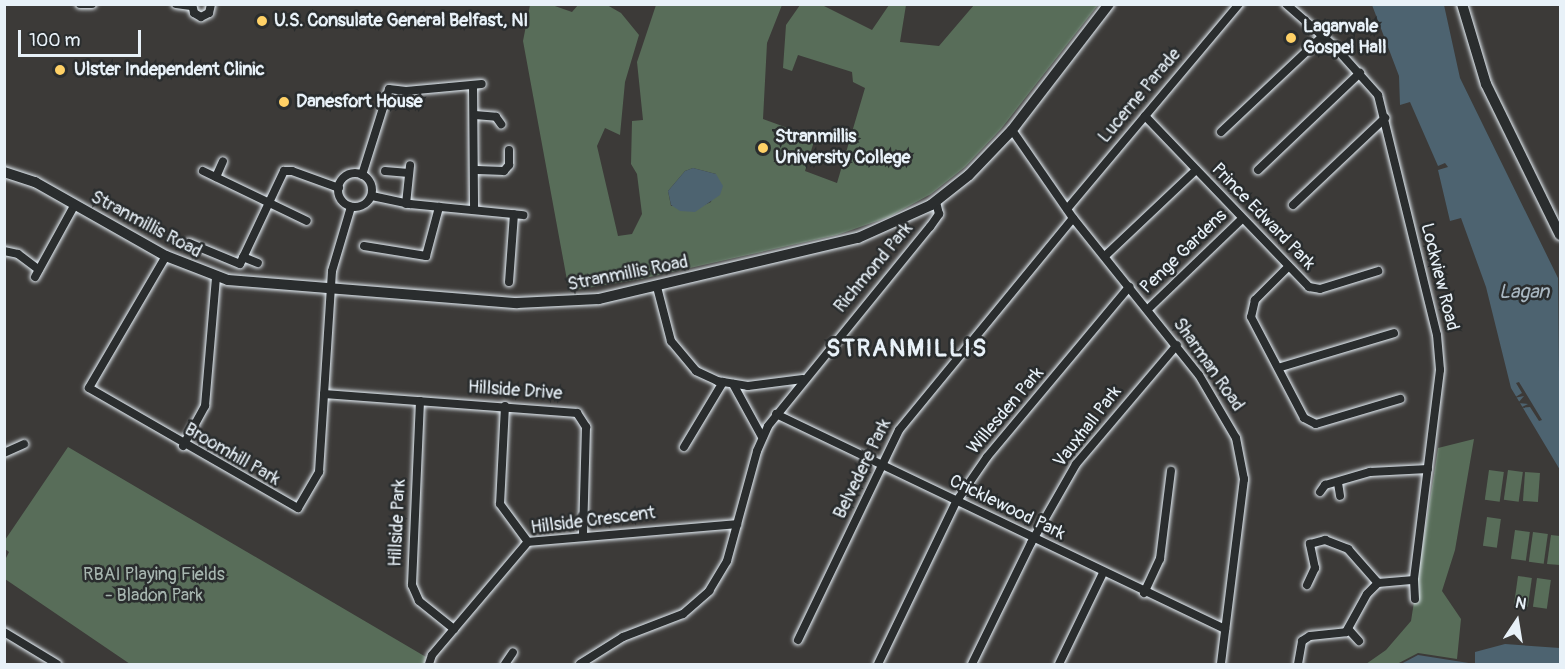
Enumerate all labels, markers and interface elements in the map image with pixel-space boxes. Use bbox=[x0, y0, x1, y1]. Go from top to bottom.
place label: U.S. Consulate General Belfast, NI bbox=[274, 10, 528, 32]
marker: U.S. Consulate General Belfast, NI bbox=[255, 14, 269, 28]
place label: Laganvale Gospel Hall bbox=[1303, 17, 1387, 60]
scale bar bbox=[21, 18, 144, 56]
text: 100 m bbox=[29, 29, 81, 52]
marker: Laganvale Gospel Hall bbox=[1284, 31, 1298, 45]
street label: Lucerne Parade bbox=[1094, 44, 1186, 148]
place label: Ulster Independent Clinic bbox=[74, 59, 265, 81]
marker: Ulster Independent Clinic bbox=[51, 61, 69, 79]
place label: Danesfort House bbox=[296, 91, 423, 113]
marker: Danesfort House bbox=[277, 95, 291, 109]
place label: Stranmillis University College bbox=[775, 127, 910, 170]
marker: Stranmillis University College bbox=[756, 141, 770, 155]
street label: Prince Edward Park bbox=[1207, 159, 1319, 275]
street label: Stranmillis Road bbox=[87, 187, 205, 263]
street label: Penge Gardens bbox=[1136, 205, 1232, 299]
street label: Richmond Park bbox=[830, 218, 918, 318]
street label: Lockview Road bbox=[1415, 221, 1463, 333]
street label: Stranmillis Road bbox=[566, 252, 690, 296]
water label: Lagan bbox=[1499, 279, 1549, 303]
street label: Sharman Road bbox=[1168, 314, 1248, 416]
district label: STRANMILLIS bbox=[826, 335, 988, 363]
street label: Willesden Park bbox=[963, 363, 1049, 459]
street label: Hillside Drive bbox=[467, 377, 563, 405]
street label: Vauxhall Park bbox=[1049, 382, 1127, 472]
street label: Belvedere Park bbox=[829, 415, 897, 523]
street label: Broomhill Park bbox=[180, 419, 284, 491]
street label: Cricklewood Park bbox=[946, 471, 1068, 545]
street label: Hillside Park bbox=[385, 479, 411, 567]
street label: Hillside Crescent bbox=[530, 503, 656, 539]
park label: RBAI Playing Fields - Bladon Park bbox=[83, 565, 225, 608]
north arrow bbox=[1487, 591, 1547, 651]
text: N bbox=[1513, 592, 1528, 614]

